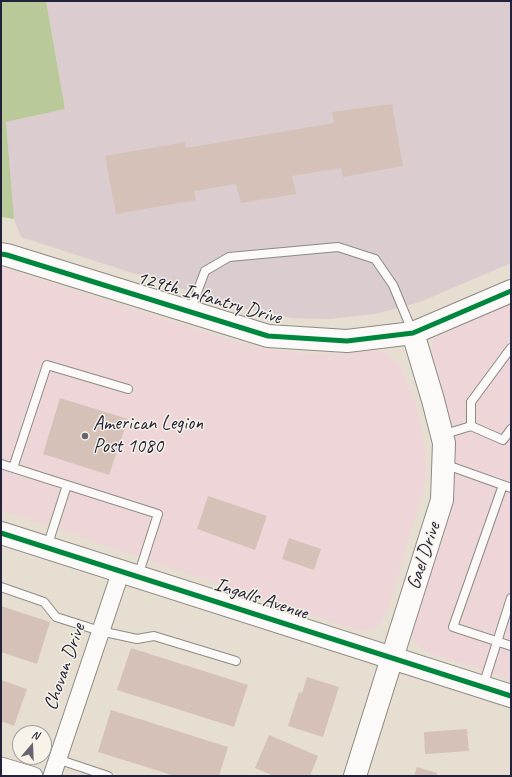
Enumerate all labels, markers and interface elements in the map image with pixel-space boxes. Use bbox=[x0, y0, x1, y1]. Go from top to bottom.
street label: 129th Infantry Drive bbox=[134, 266, 284, 330]
place label: American Legion Post 1080 bbox=[93, 412, 203, 459]
marker: American Legion Post 1080 bbox=[80, 431, 90, 441]
street label: Gael Drive bbox=[402, 519, 446, 593]
street label: Ingalls Avenue bbox=[211, 573, 311, 625]
street label: Chovan Drive bbox=[39, 620, 91, 714]
north arrow bbox=[12, 725, 52, 765]
text: N bbox=[30, 727, 41, 742]

